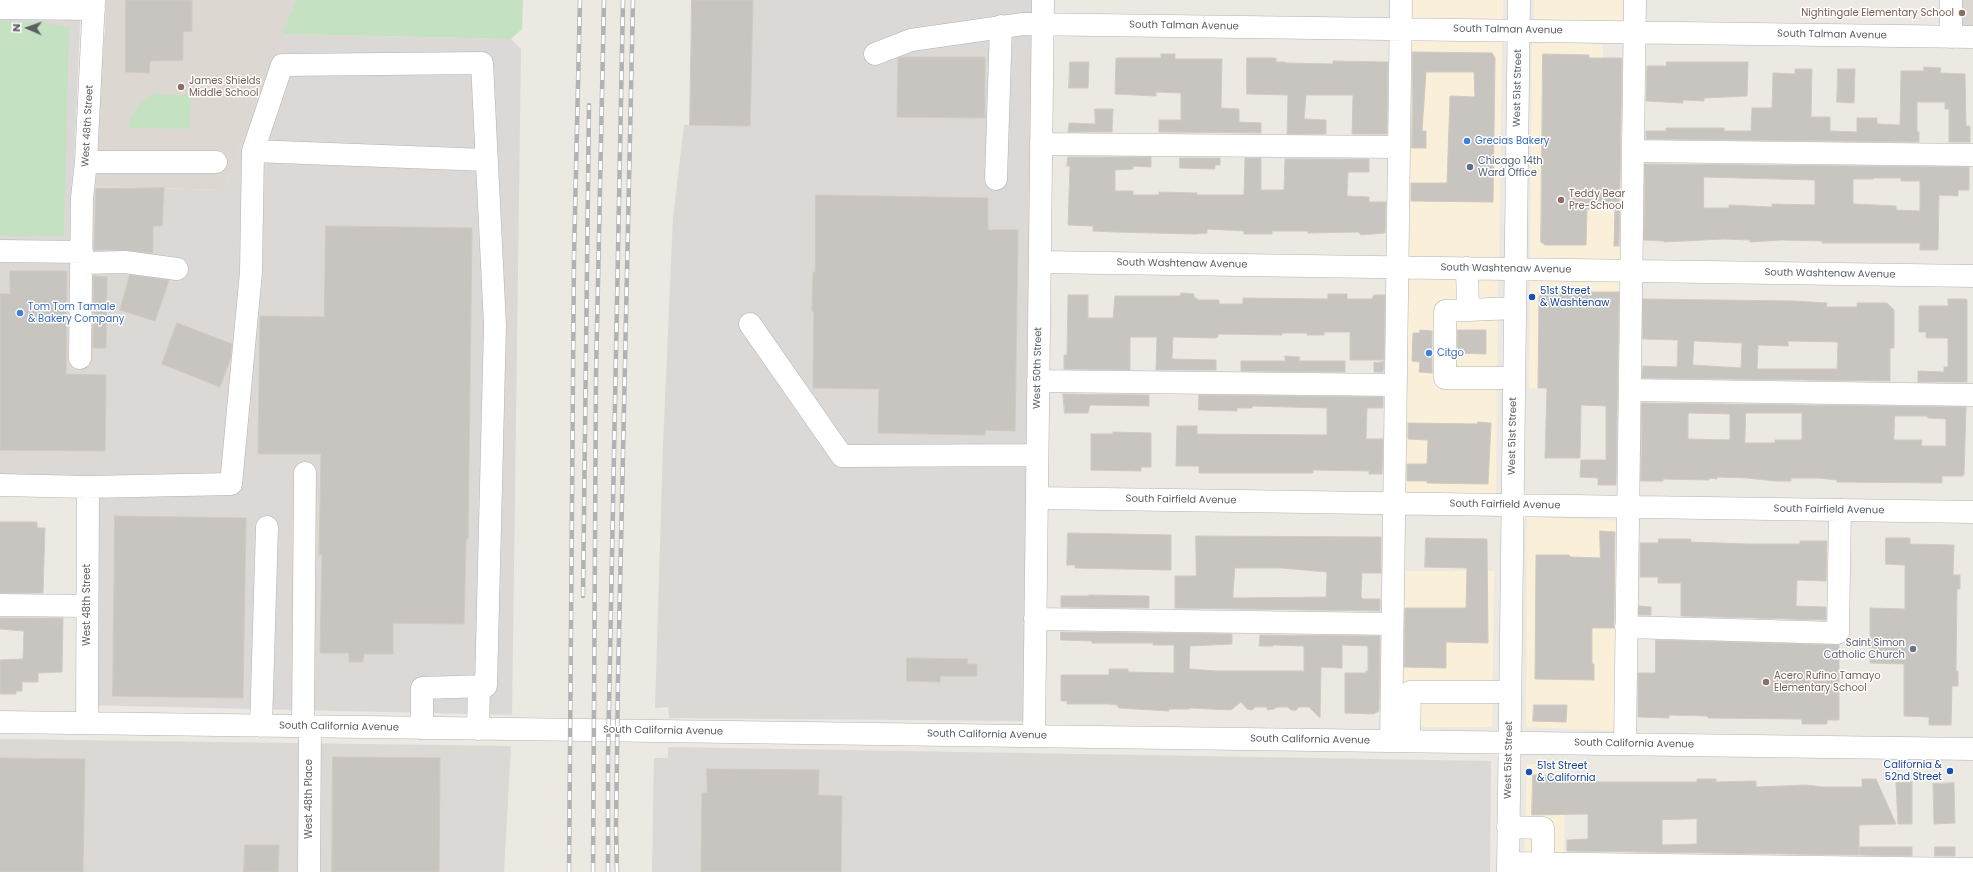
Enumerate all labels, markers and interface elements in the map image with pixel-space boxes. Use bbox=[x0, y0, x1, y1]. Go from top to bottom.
place label: Nightingale Elementary School bbox=[1801, 7, 1954, 19]
north arrow bbox=[8, 8, 48, 48]
marker: Nightingale Elementary School bbox=[1957, 8, 1967, 18]
street label: South Talman Avenue bbox=[1129, 19, 1239, 33]
text: N bbox=[8, 23, 24, 32]
street label: South Talman Avenue bbox=[1453, 23, 1563, 37]
street label: South Talman Avenue bbox=[1777, 28, 1887, 42]
street label: West 51st Street bbox=[1511, 49, 1525, 127]
place label: James Shields Middle School bbox=[189, 75, 261, 98]
marker: James Shields Middle School bbox=[176, 82, 186, 92]
street label: West 48th Street bbox=[80, 85, 96, 167]
place label: Grecias Bakery bbox=[1475, 135, 1549, 147]
marker: Grecias Bakery bbox=[1462, 136, 1472, 146]
place label: Chicago 14th Ward Office bbox=[1478, 155, 1543, 178]
marker: Chicago 14th Ward Office bbox=[1465, 162, 1475, 172]
place label: Teddy Bear Pre-School bbox=[1569, 188, 1625, 212]
marker: Teddy Bear Pre-School bbox=[1556, 195, 1566, 205]
street label: South Washtenaw Avenue bbox=[1116, 257, 1248, 271]
street label: South Washtenaw Avenue bbox=[1440, 262, 1572, 276]
street label: South Washtenaw Avenue bbox=[1764, 267, 1896, 281]
place label: 51st Street & Washtenaw bbox=[1540, 285, 1609, 308]
marker: 51st Street & Washtenaw bbox=[1527, 292, 1537, 302]
place label: Tom Tom Tamale & Bakery Company bbox=[28, 301, 124, 324]
marker: Tom Tom Tamale & Bakery Company bbox=[15, 308, 25, 318]
street label: West 50th Street bbox=[1031, 327, 1045, 409]
place label: Citgo bbox=[1437, 347, 1464, 359]
marker: Citgo bbox=[1424, 348, 1434, 358]
street label: West 51st Street bbox=[1506, 397, 1520, 475]
street label: South Fairfield Avenue bbox=[1126, 493, 1236, 507]
street label: South Fairfield Avenue bbox=[1450, 498, 1560, 512]
street label: South Fairfield Avenue bbox=[1774, 503, 1884, 517]
street label: West 48th Street bbox=[81, 564, 93, 646]
place label: Saint Simon Catholic Church bbox=[1824, 637, 1905, 660]
marker: Saint Simon Catholic Church bbox=[1908, 644, 1918, 654]
place label: Acero Rufino Tamayo Elementary School bbox=[1774, 670, 1881, 694]
marker: Acero Rufino Tamayo Elementary School bbox=[1761, 677, 1771, 687]
street label: South California Avenue bbox=[279, 720, 399, 734]
street label: West 51st Street bbox=[1502, 721, 1516, 799]
street label: South California Avenue bbox=[603, 724, 723, 738]
street label: South California Avenue bbox=[927, 728, 1047, 742]
street label: South California Avenue bbox=[1250, 733, 1370, 747]
street label: South California Avenue bbox=[1574, 737, 1694, 751]
street label: West 48th Place bbox=[303, 759, 315, 839]
place label: California & 52nd Street bbox=[1884, 759, 1942, 782]
place label: 51st Street & California bbox=[1537, 760, 1595, 784]
marker: California & 52nd Street bbox=[1945, 766, 1955, 776]
marker: 51st Street & California bbox=[1524, 767, 1534, 777]

